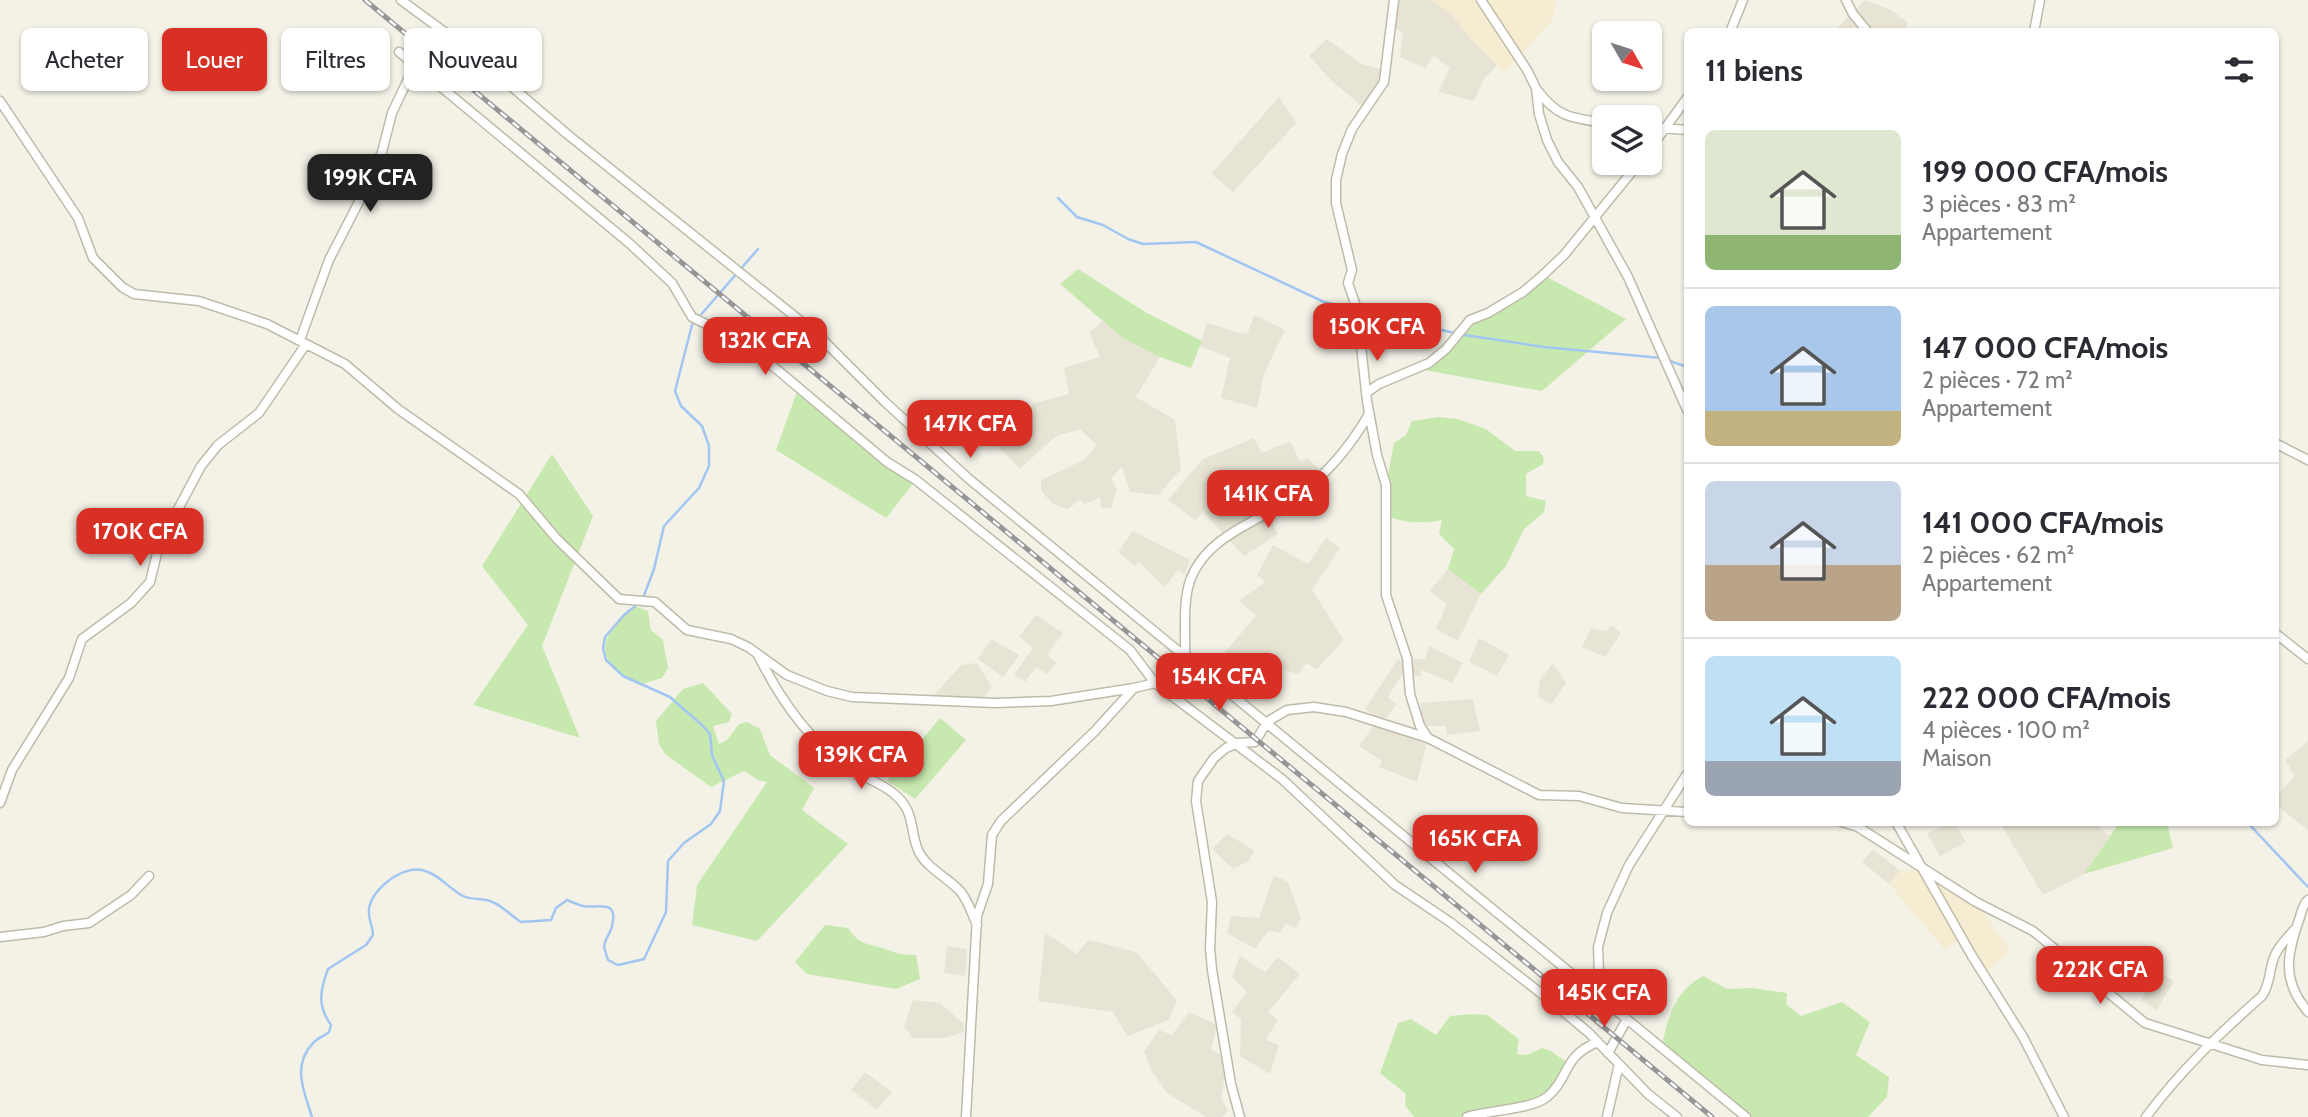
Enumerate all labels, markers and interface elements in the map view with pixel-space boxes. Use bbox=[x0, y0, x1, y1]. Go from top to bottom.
north arrow bbox=[1592, 21, 1662, 91]
map controls bbox=[1592, 21, 1662, 175]
chip: Acheter bbox=[21, 28, 148, 91]
chip: Louer bbox=[162, 28, 267, 91]
chip: Filtres bbox=[281, 28, 390, 91]
chip: Nouveau bbox=[404, 28, 542, 91]
icon: filters bbox=[2220, 51, 2258, 89]
text: 11 biens bbox=[1705, 52, 1803, 89]
button: layers bbox=[1592, 105, 1662, 175]
text: 199 000 CFA/mois bbox=[1922, 153, 2168, 190]
pin: 199K CFA bbox=[298, 154, 442, 214]
icon: home bbox=[1761, 158, 1845, 242]
text: 199K CFA bbox=[323, 163, 417, 191]
text: 3 pièces · 83 m² bbox=[1922, 190, 2076, 218]
text: Appartement bbox=[1922, 218, 2052, 246]
pin: 150K CFA bbox=[1305, 304, 1449, 363]
text: 150K CFA bbox=[1329, 312, 1425, 340]
pin: 132K CFA bbox=[693, 318, 837, 377]
text: 132K CFA bbox=[719, 326, 811, 354]
text: 147 000 CFA/mois bbox=[1922, 329, 2168, 366]
icon: home bbox=[1761, 334, 1845, 418]
text: 2 pièces · 72 m² bbox=[1922, 366, 2073, 394]
text: Appartement bbox=[1922, 394, 2052, 422]
pin: 147K CFA bbox=[898, 400, 1042, 460]
text: 147K CFA bbox=[923, 409, 1017, 437]
pin: 141K CFA bbox=[1196, 470, 1340, 530]
text: 141K CFA bbox=[1223, 479, 1313, 507]
text: 141 000 CFA/mois bbox=[1922, 504, 2164, 541]
pin: 170K CFA bbox=[68, 508, 212, 568]
icon: home bbox=[1761, 509, 1845, 593]
text: 170K CFA bbox=[92, 517, 188, 545]
text: 2 pièces · 62 m² bbox=[1922, 541, 2074, 569]
text: Appartement bbox=[1922, 569, 2052, 597]
pin: 154K CFA bbox=[1147, 654, 1291, 713]
text: 154K CFA bbox=[1172, 662, 1266, 690]
text: 222 000 CFA/mois bbox=[1922, 679, 2171, 716]
icon: home bbox=[1761, 684, 1845, 768]
text: 4 pièces · 100 m² bbox=[1922, 716, 2090, 744]
pin: 139K CFA bbox=[789, 732, 933, 791]
text: 139K CFA bbox=[815, 740, 907, 768]
text: Maison bbox=[1922, 744, 1991, 772]
pin: 165K CFA bbox=[1403, 816, 1547, 875]
text: 165K CFA bbox=[1429, 824, 1521, 852]
pin: 222K CFA bbox=[2028, 946, 2172, 1006]
text: 222K CFA bbox=[2052, 955, 2148, 983]
pin: 145K CFA bbox=[1532, 970, 1676, 1029]
text: 145K CFA bbox=[1557, 978, 1651, 1006]

